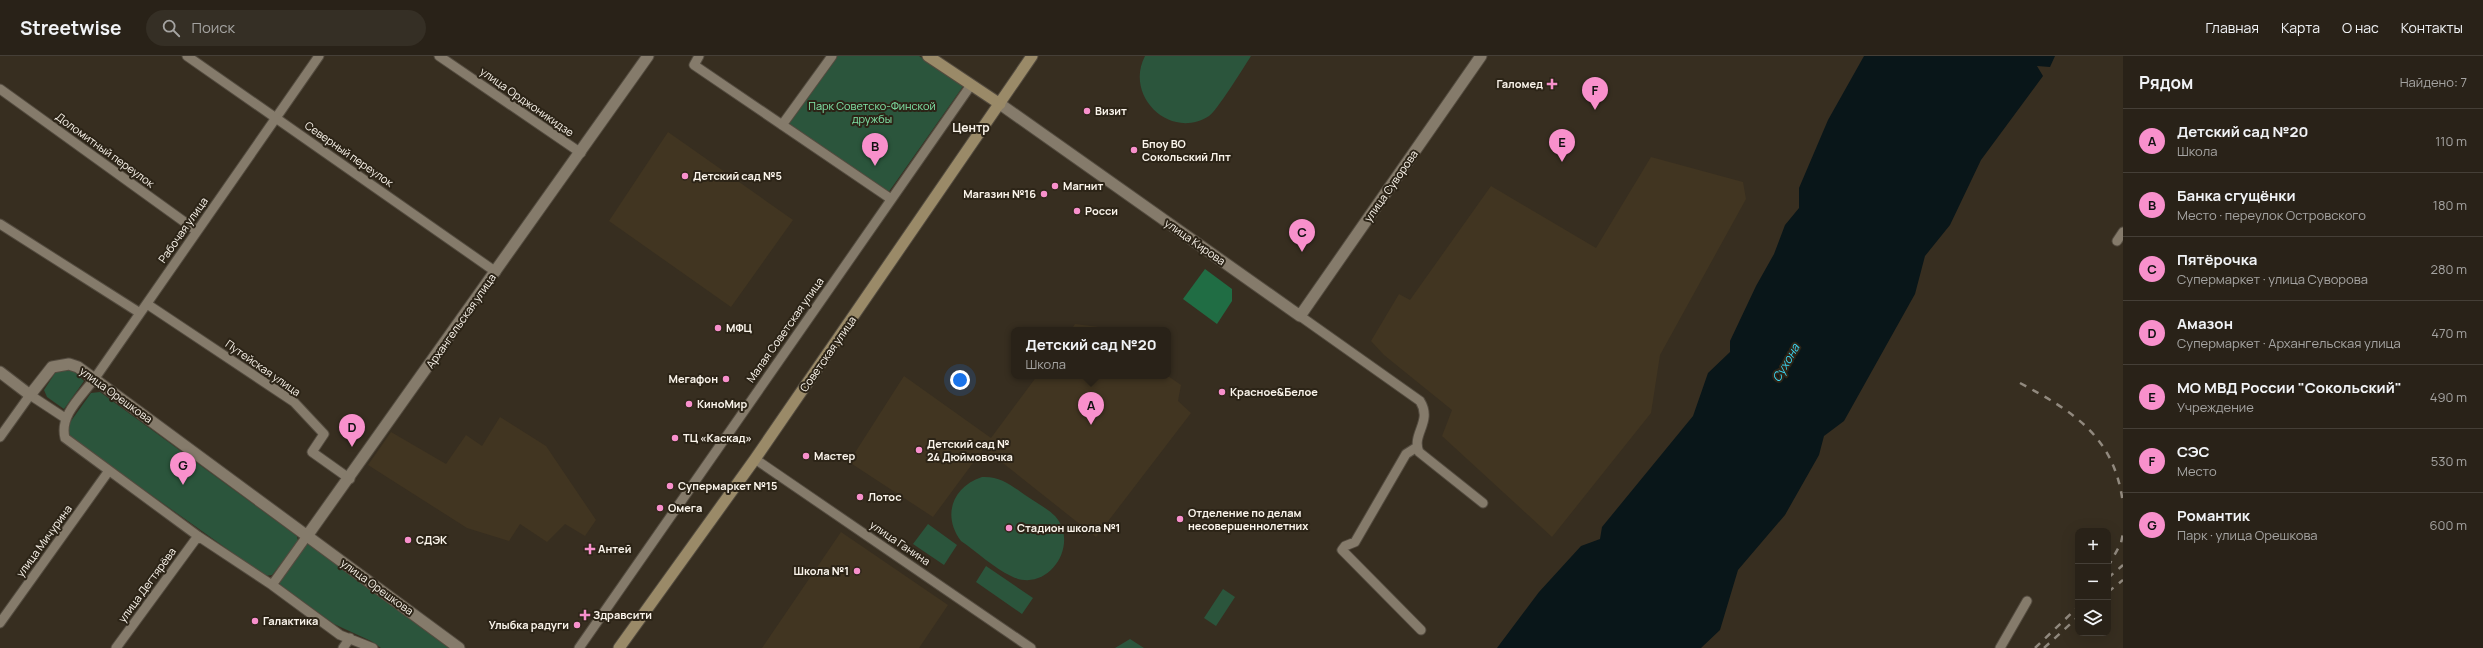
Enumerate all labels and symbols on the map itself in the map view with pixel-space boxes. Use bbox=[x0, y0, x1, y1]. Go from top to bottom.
street label: улица Орджоникидзе bbox=[477, 64, 578, 140]
place label: Галомед bbox=[1496, 76, 1543, 91]
pin: F bbox=[1582, 77, 1608, 110]
marker: Галомед bbox=[1546, 78, 1558, 90]
park label: Парк Советско-Финской дружбы bbox=[808, 98, 936, 126]
place label: Визит bbox=[1095, 103, 1127, 118]
marker: Визит bbox=[1082, 106, 1092, 116]
street label: Доломитный переулок bbox=[53, 109, 158, 191]
street label: Северный переулок bbox=[302, 117, 397, 190]
district label: Центр bbox=[952, 119, 990, 136]
pin: E bbox=[1549, 129, 1575, 162]
pin: B bbox=[862, 133, 888, 166]
place label: Бпоу ВО Сокольский Лпт bbox=[1142, 136, 1231, 164]
marker: Бпоу ВО Сокольский Лпт bbox=[1129, 145, 1139, 155]
street label: улица Суворова bbox=[1360, 147, 1421, 225]
place label: Детский сад №5 bbox=[693, 168, 782, 183]
marker: Детский сад №5 bbox=[680, 171, 690, 181]
place label: Магнит bbox=[1063, 178, 1104, 193]
marker: Магнит bbox=[1050, 181, 1060, 191]
place label: Магазин №16 bbox=[963, 186, 1036, 201]
marker: Магазин №16 bbox=[1039, 189, 1049, 199]
street label: Рабочая улица bbox=[154, 194, 211, 266]
place label: Росси bbox=[1085, 203, 1118, 218]
marker: Росси bbox=[1072, 206, 1082, 216]
street label: улица Кирова bbox=[1162, 215, 1229, 268]
pin: C bbox=[1289, 219, 1315, 252]
street label: Архангельская улица bbox=[422, 270, 499, 371]
street label: Малая Советская улица bbox=[744, 275, 826, 385]
street label: Советская улица bbox=[797, 314, 859, 394]
place label: МФЦ bbox=[726, 320, 753, 335]
marker: МФЦ bbox=[713, 323, 723, 333]
street label: Путейская улица bbox=[223, 336, 304, 399]
water label: Сухона bbox=[1768, 339, 1804, 385]
street label: улица Орешкова bbox=[77, 363, 156, 426]
your location bbox=[950, 370, 970, 390]
place label: Мегафон bbox=[669, 371, 718, 386]
marker: Мегафон bbox=[721, 374, 731, 384]
place label: Красное&Белое bbox=[1230, 384, 1318, 399]
marker: Красное&Белое bbox=[1217, 387, 1227, 397]
pin: A bbox=[1078, 392, 1104, 425]
place label: КиноМир bbox=[697, 396, 748, 411]
marker: КиноМир bbox=[684, 399, 694, 409]
pin: D bbox=[339, 414, 365, 447]
place label: ТЦ «Каскад» bbox=[683, 430, 752, 445]
marker: ТЦ «Каскад» bbox=[670, 433, 680, 443]
place label: Детский сад № 24 Дюймовочка bbox=[927, 436, 1013, 464]
marker: Детский сад № 24 Дюймовочка bbox=[914, 445, 924, 455]
place label: Мастер bbox=[814, 448, 856, 463]
marker: Мастер bbox=[801, 451, 811, 461]
pin: G bbox=[170, 452, 196, 485]
place label: Супермаркет №15 bbox=[678, 478, 777, 493]
marker: Супермаркет №15 bbox=[665, 481, 675, 491]
place label: Лотос bbox=[868, 489, 902, 504]
marker: Лотос bbox=[855, 492, 865, 502]
place label: Омега bbox=[668, 500, 702, 515]
street label: улица Мичурина bbox=[12, 502, 75, 580]
marker: Омега bbox=[655, 503, 665, 513]
place label: Отделение по делам несовершеннолетних bbox=[1188, 505, 1308, 533]
marker: Отделение по делам несовершеннолетних bbox=[1175, 514, 1185, 524]
street label: улица Ганина bbox=[867, 517, 933, 568]
place label: Стадион школа №1 bbox=[1017, 520, 1120, 535]
marker: Стадион школа №1 bbox=[1004, 523, 1014, 533]
place label: СДЭК bbox=[416, 532, 448, 547]
marker: СДЭК bbox=[403, 535, 413, 545]
place label: Антей bbox=[598, 541, 631, 556]
street label: улица Дегтярёва bbox=[114, 544, 179, 625]
marker: Антей bbox=[585, 544, 595, 554]
street label: улица Орешкова bbox=[338, 555, 417, 618]
place label: Школа №1 bbox=[794, 563, 849, 578]
marker: Школа №1 bbox=[852, 566, 862, 576]
place label: Здравсити bbox=[593, 607, 652, 622]
marker: Здравсити bbox=[580, 610, 590, 620]
place label: Галактика bbox=[263, 613, 318, 628]
marker: Галактика bbox=[250, 616, 260, 626]
place label: Улыбка радуги bbox=[489, 617, 569, 632]
marker: Улыбка радуги bbox=[572, 620, 582, 630]

